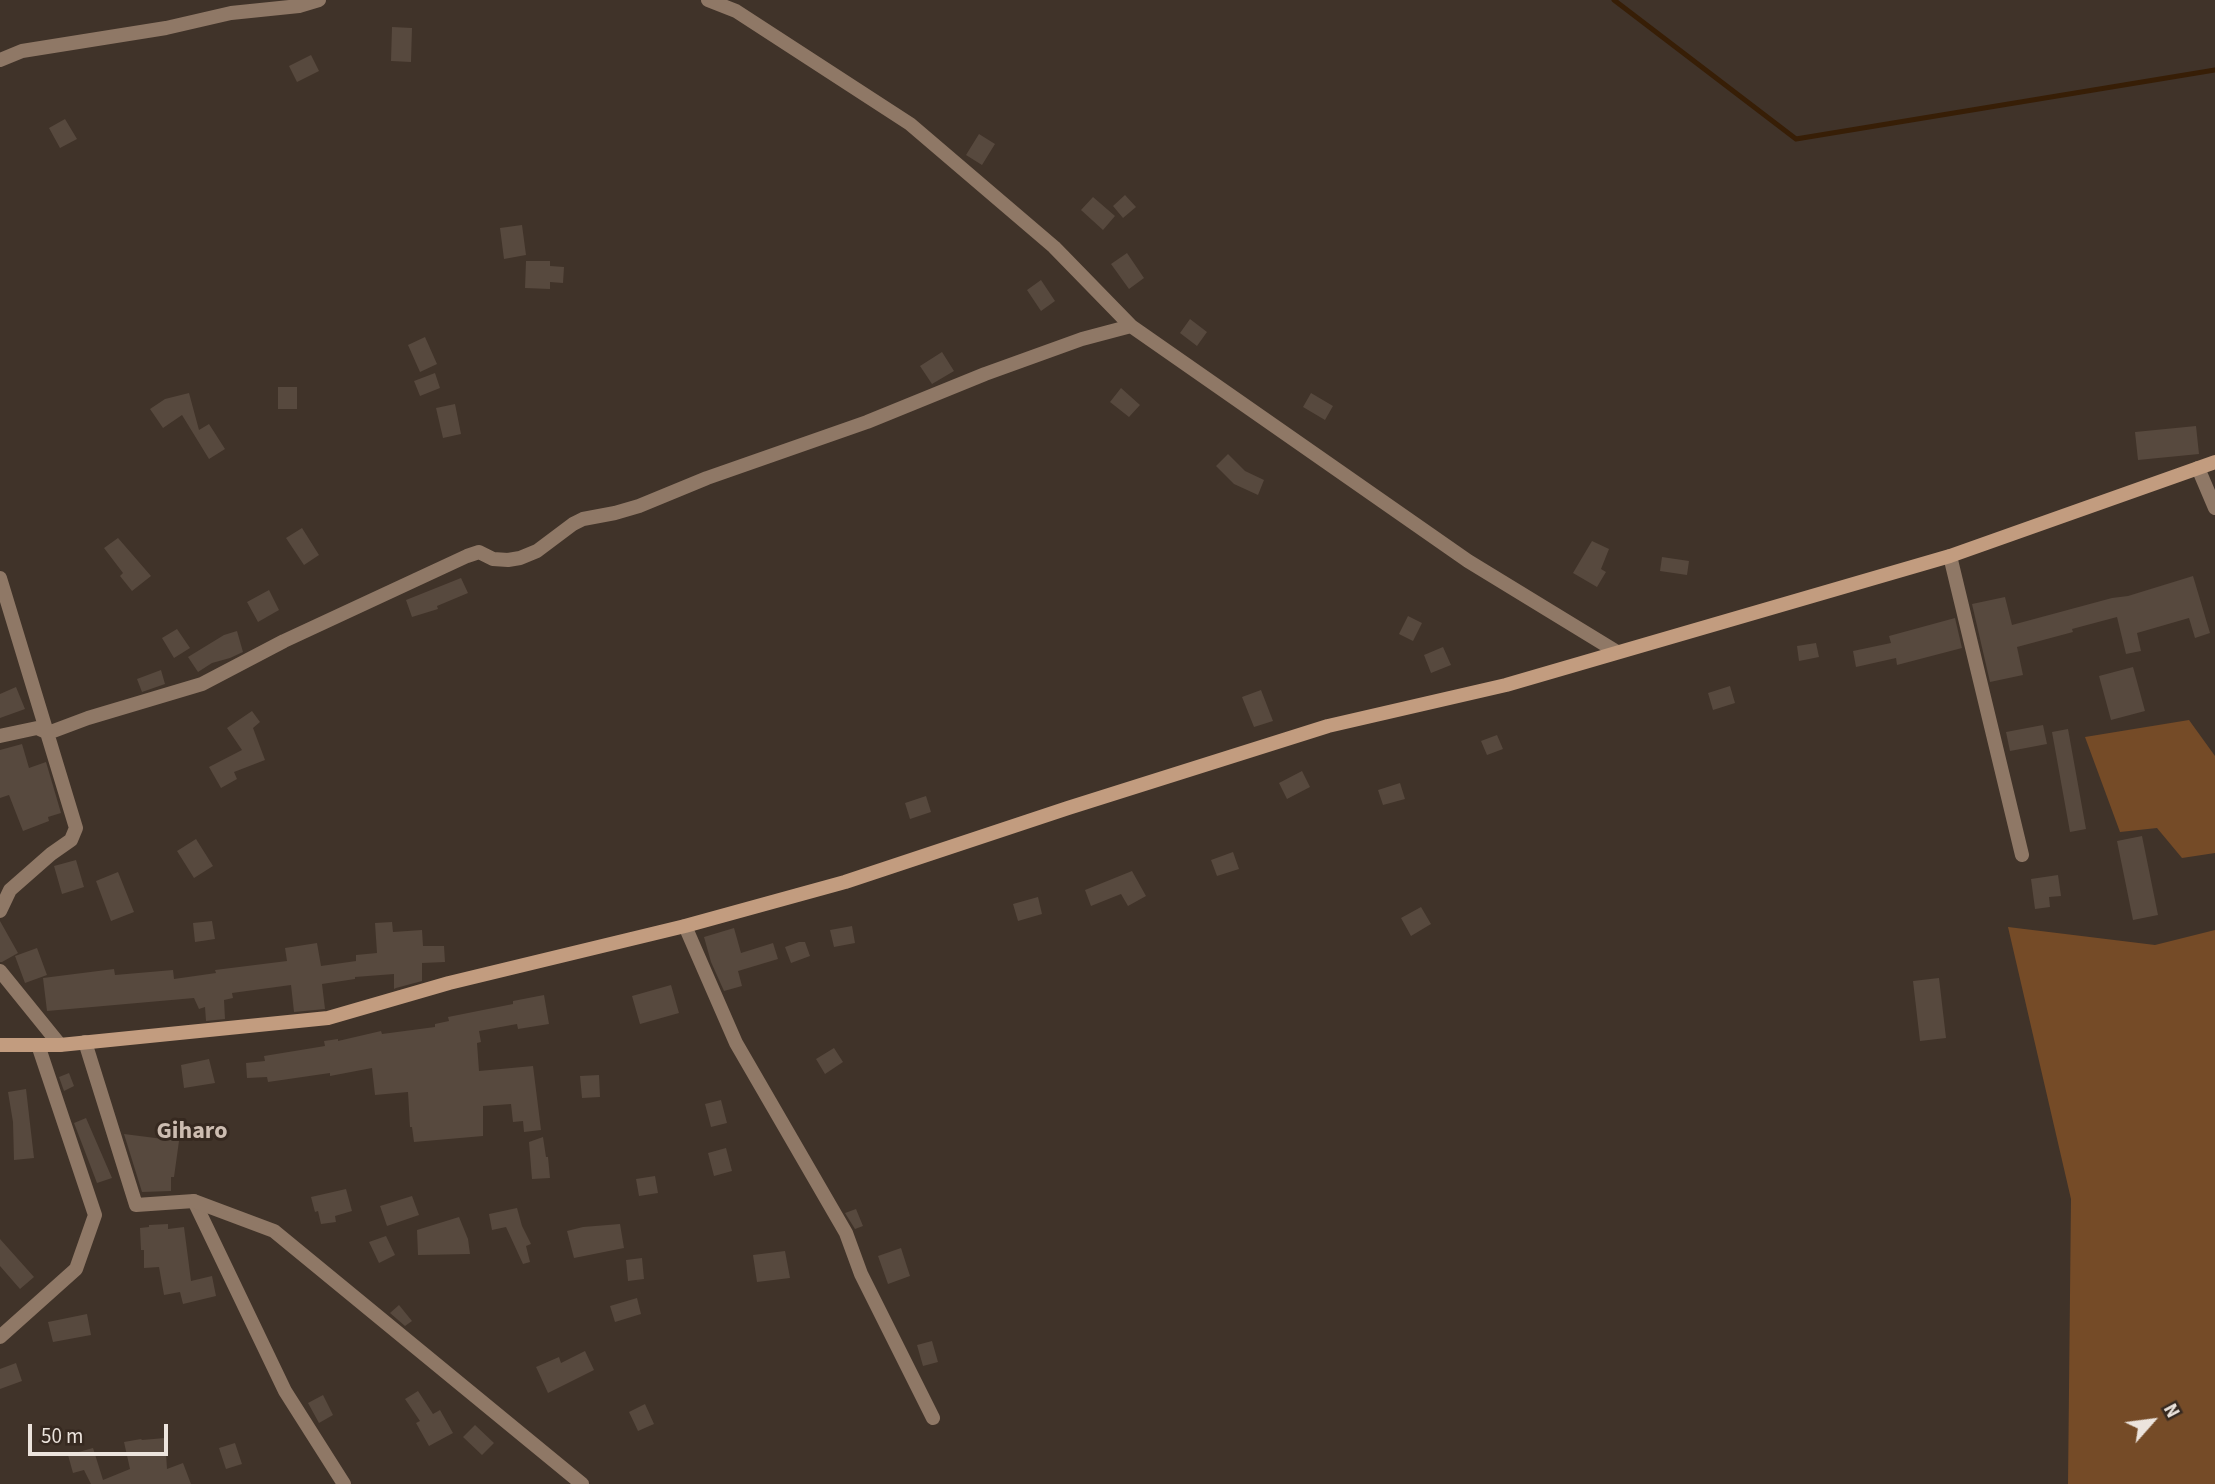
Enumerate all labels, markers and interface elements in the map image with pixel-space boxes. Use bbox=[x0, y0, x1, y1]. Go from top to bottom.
district label: Giharo bbox=[157, 1119, 227, 1147]
north arrow bbox=[2117, 1386, 2187, 1456]
text: N bbox=[2156, 1399, 2186, 1423]
scale bar bbox=[32, 1410, 172, 1454]
text: 50 m bbox=[41, 1421, 83, 1451]

